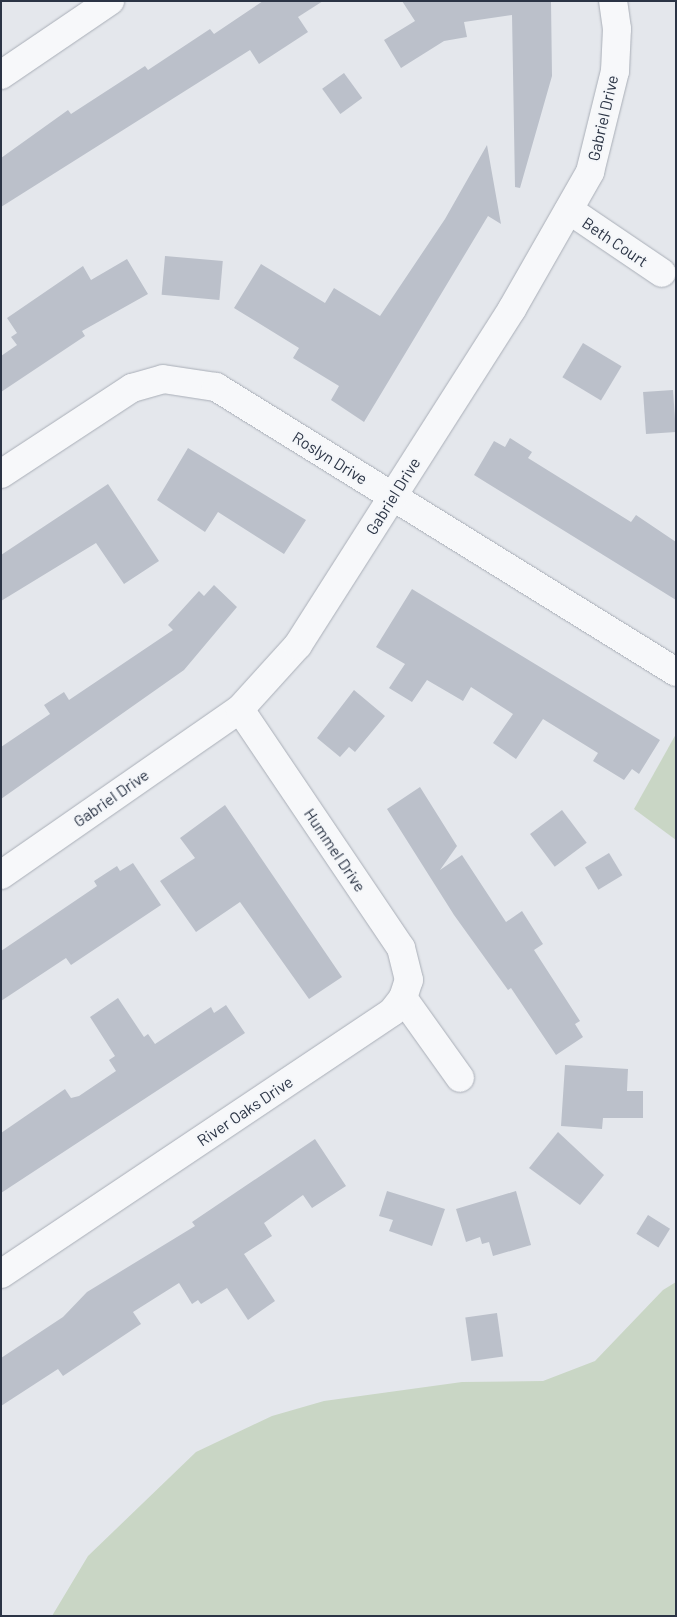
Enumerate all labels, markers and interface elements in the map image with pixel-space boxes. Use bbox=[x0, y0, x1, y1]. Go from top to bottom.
street label: Gabriel Drive bbox=[584, 73, 622, 163]
street label: Beth Court bbox=[579, 213, 651, 271]
street label: Roslyn Drive bbox=[289, 427, 371, 489]
street label: Gabriel Drive bbox=[362, 454, 424, 538]
street label: Gabriel Drive bbox=[70, 765, 152, 831]
street label: Hummel Drive bbox=[300, 805, 370, 895]
street label: River Oaks Drive bbox=[194, 1072, 296, 1150]

